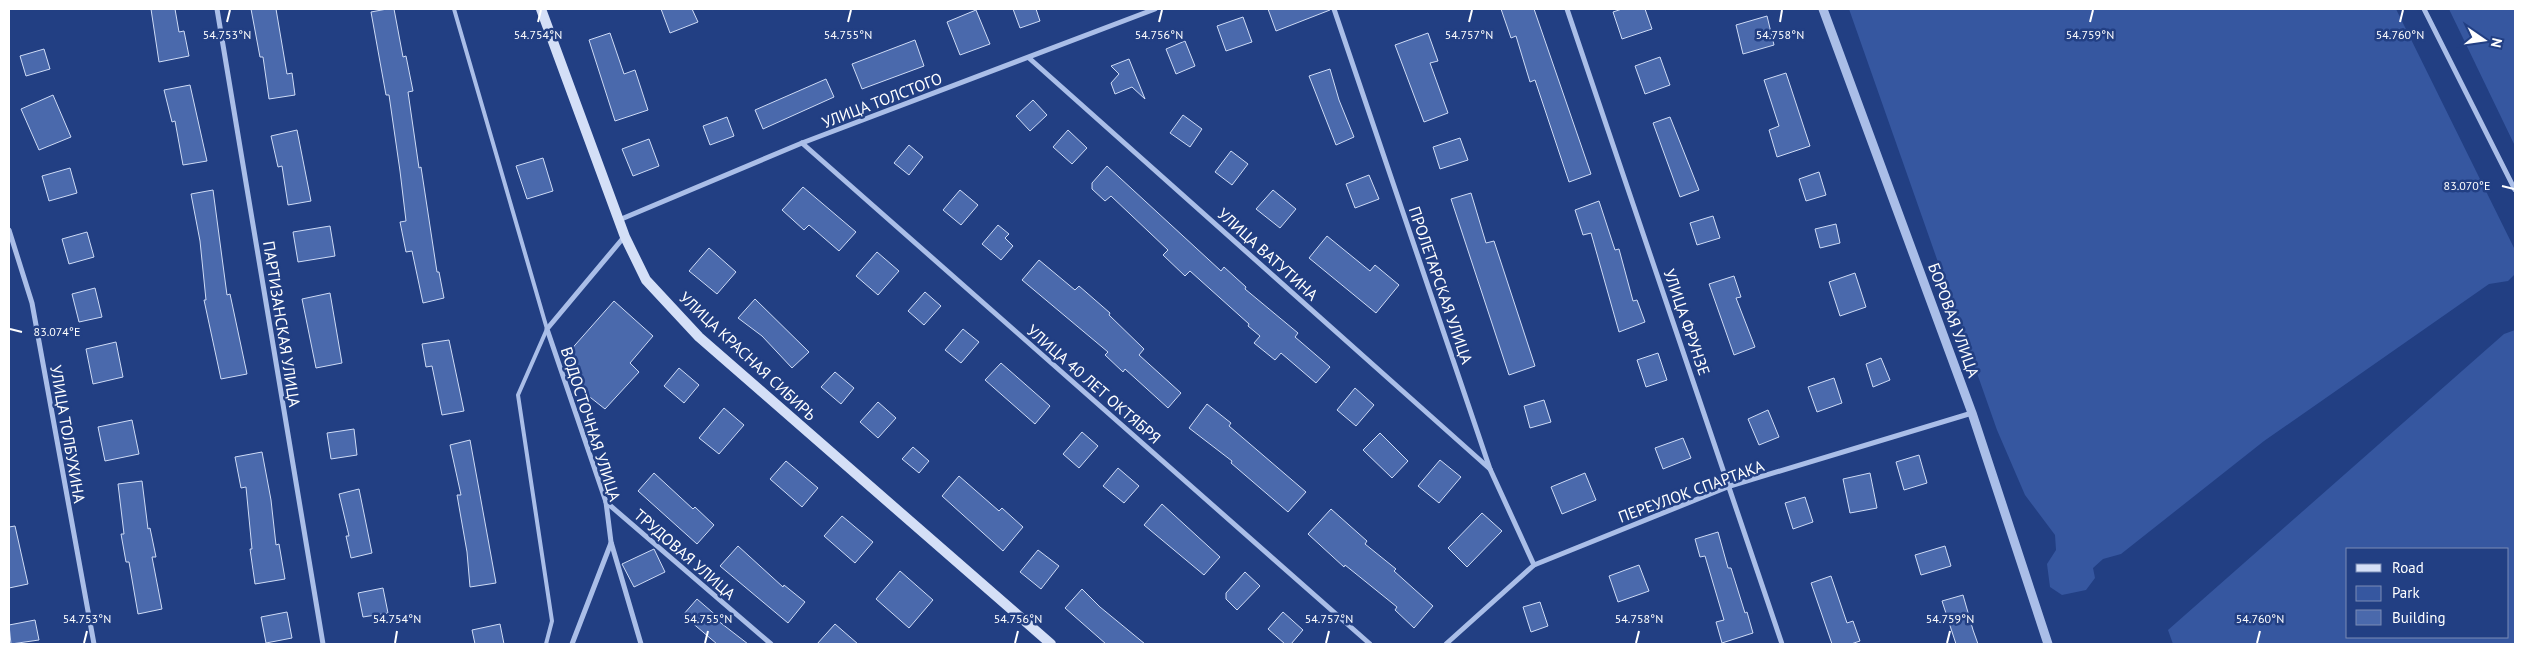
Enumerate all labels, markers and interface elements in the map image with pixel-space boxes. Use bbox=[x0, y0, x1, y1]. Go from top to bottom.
north arrow bbox=[2459, 15, 2509, 65]
text: 54.753°N bbox=[203, 27, 251, 42]
text: 54.754°N bbox=[514, 27, 562, 42]
text: 54.755°N bbox=[824, 27, 872, 42]
text: 54.756°N bbox=[1135, 27, 1183, 42]
text: 54.757°N bbox=[1445, 27, 1493, 42]
text: 54.758°N bbox=[1756, 27, 1804, 42]
text: 54.759°N bbox=[2066, 27, 2114, 42]
text: 54.760°N bbox=[2376, 27, 2424, 42]
text: N bbox=[2487, 36, 2506, 49]
street label: УЛИЦА ТОЛСТОГО bbox=[819, 68, 945, 132]
text: 83.070°E bbox=[2444, 178, 2490, 193]
street label: УЛИЦА ВАТУТИНА bbox=[1214, 204, 1323, 305]
street label: ПРОЛЕТАРСКАЯ УЛИЦА bbox=[1405, 204, 1478, 367]
street label: ПАРТИЗАНСКАЯ УЛИЦА bbox=[259, 240, 305, 409]
street label: БОРОВАЯ УЛИЦА bbox=[1924, 260, 1984, 381]
street label: УЛИЦА ФРУНЗЕ bbox=[1659, 266, 1715, 378]
street label: УЛИЦА КРАСНАЯ СИБИРЬ bbox=[675, 287, 821, 425]
street label: УЛИЦА 40 ЛЕТ ОКТЯБРЯ bbox=[1023, 320, 1165, 448]
text: 83.074°E bbox=[34, 324, 80, 339]
street label: ВОДОСТОЧНАЯ УЛИЦА bbox=[557, 344, 626, 504]
street label: УЛИЦА ТОЛБУХИНА bbox=[46, 363, 90, 505]
street label: ПЕРЕУЛОК СПАРТАКА bbox=[1615, 455, 1767, 527]
street label: ТРУДОВАЯ УЛИЦА bbox=[630, 504, 740, 604]
legend bbox=[2346, 548, 2509, 638]
text: Road bbox=[2392, 558, 2424, 577]
text: Park bbox=[2392, 583, 2420, 602]
text: Building bbox=[2392, 608, 2446, 627]
text: 54.753°N bbox=[63, 611, 111, 626]
text: 54.754°N bbox=[373, 611, 421, 626]
text: 54.755°N bbox=[684, 611, 732, 626]
text: 54.756°N bbox=[994, 611, 1042, 626]
text: 54.757°N bbox=[1305, 611, 1353, 626]
text: 54.758°N bbox=[1615, 611, 1663, 626]
text: 54.759°N bbox=[1926, 611, 1974, 626]
text: 54.760°N bbox=[2236, 611, 2284, 626]

